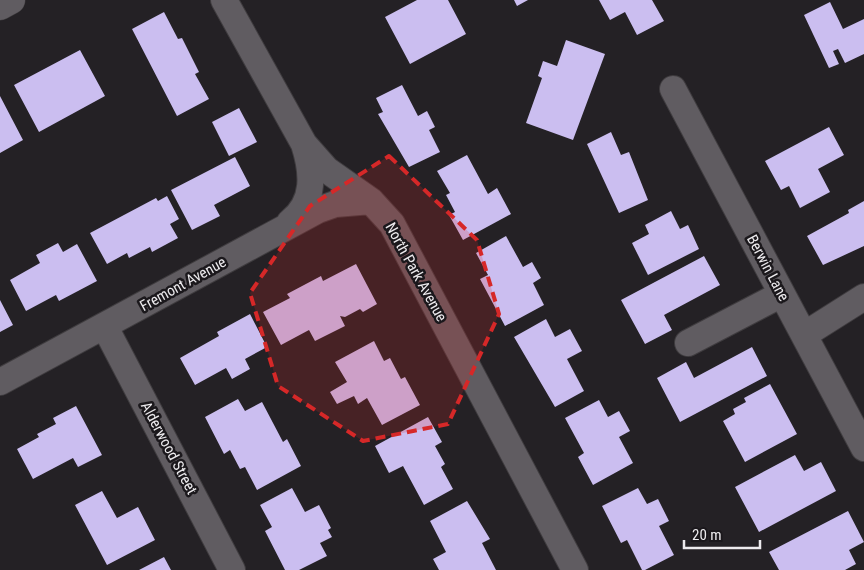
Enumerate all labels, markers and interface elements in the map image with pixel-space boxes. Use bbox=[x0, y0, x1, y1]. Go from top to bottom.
street label: North Park Avenue bbox=[381, 219, 451, 325]
street label: Berwin Lane bbox=[743, 232, 793, 304]
street label: Fremont Avenue bbox=[137, 253, 229, 315]
street label: Alderwood Street bbox=[137, 399, 201, 497]
scale bar bbox=[684, 518, 760, 550]
text: 20 m bbox=[692, 526, 722, 544]

